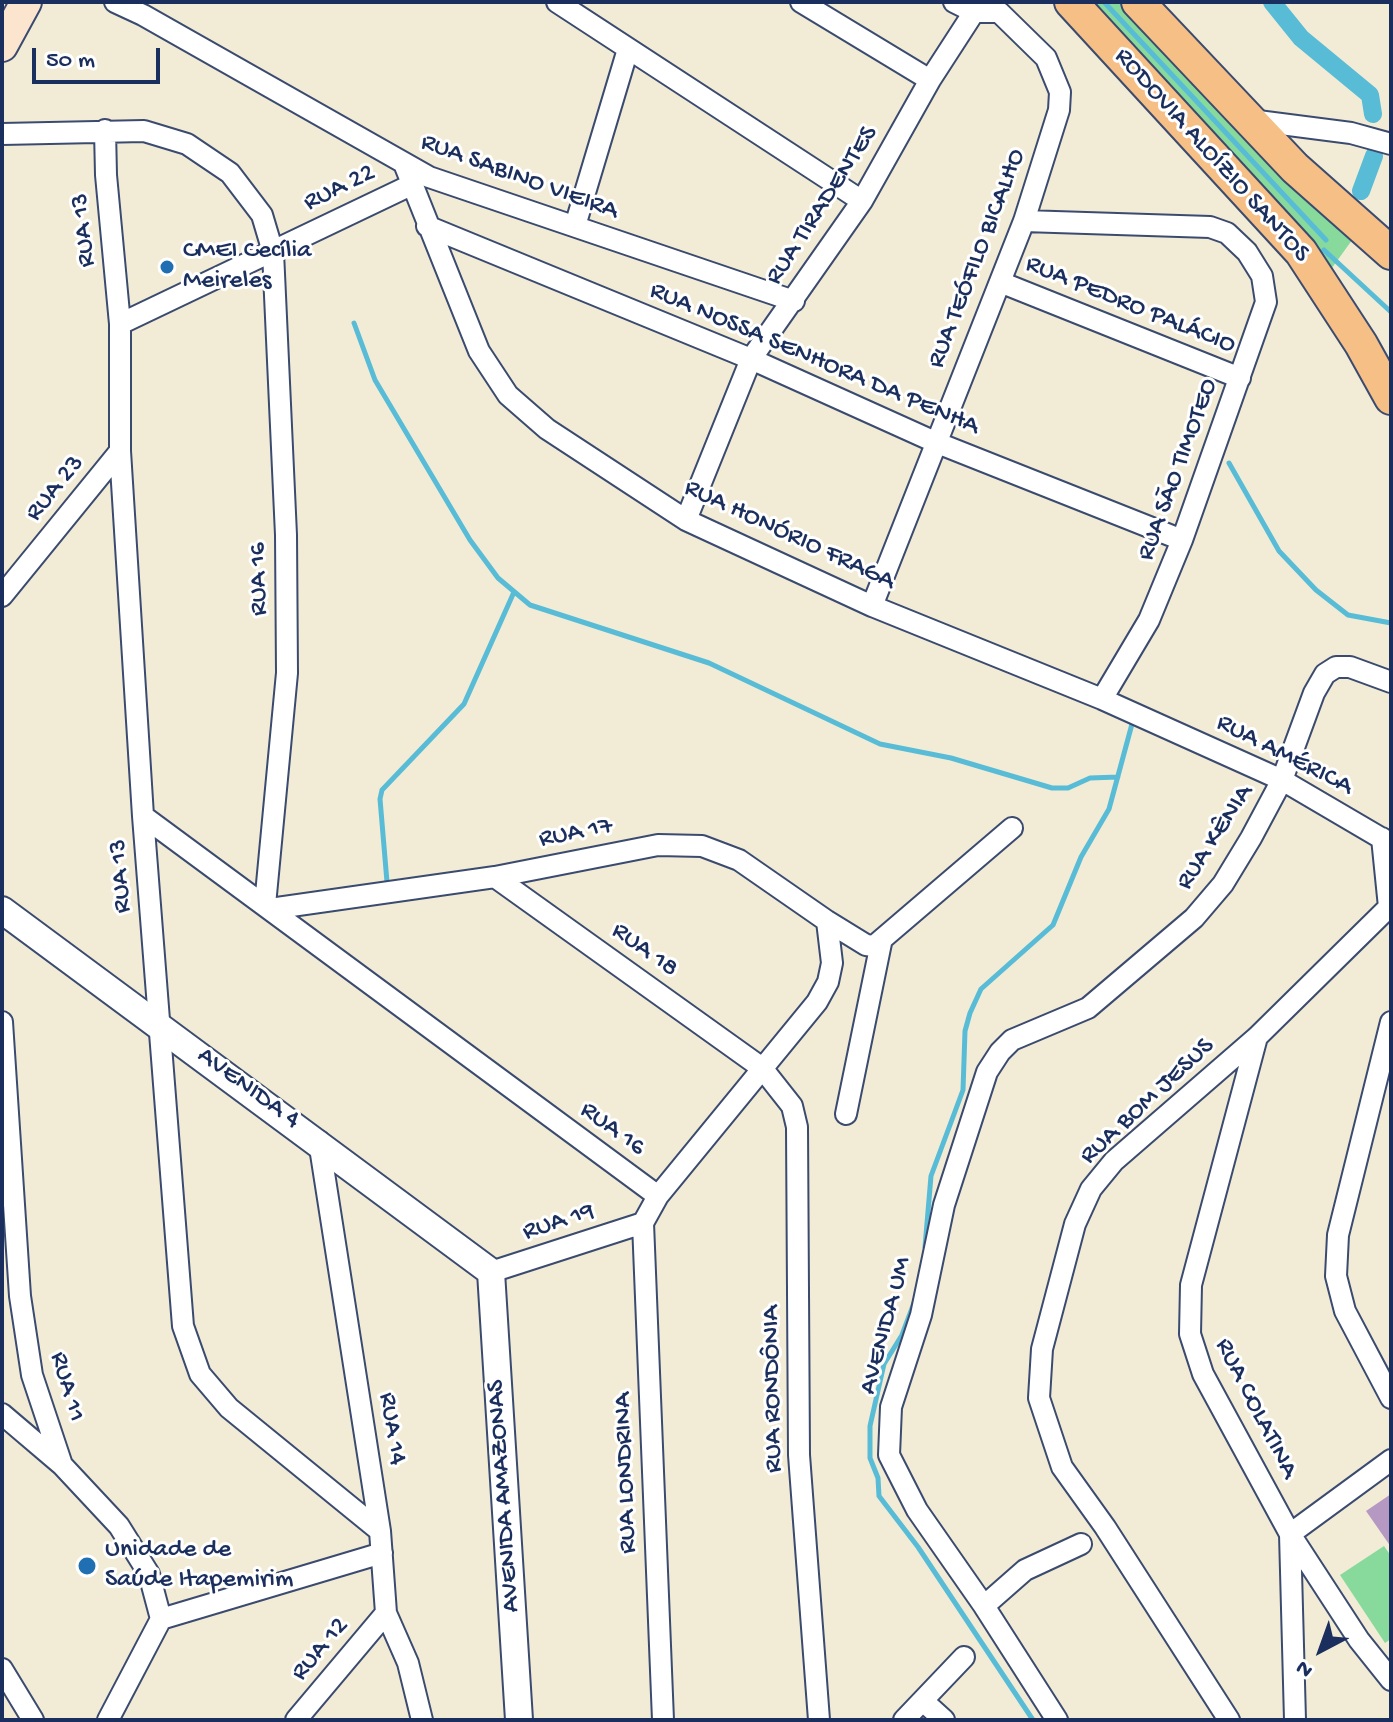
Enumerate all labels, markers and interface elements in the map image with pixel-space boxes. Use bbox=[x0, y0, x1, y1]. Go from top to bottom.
scale bar bbox=[36, 32, 164, 82]
street label: RODOVIA ALOÍZIO SANTOS bbox=[1106, 42, 1316, 270]
text: 50 m bbox=[46, 47, 95, 76]
street label: RUA TIRADENTES bbox=[760, 120, 886, 292]
street label: RUA SABINO VIEIRA bbox=[416, 128, 622, 228]
street label: RUA TEÓFILO BICALHO bbox=[922, 145, 1034, 373]
street label: RUA 22 bbox=[299, 158, 381, 220]
street label: RUA 13 bbox=[66, 192, 104, 268]
place label: CMEI Cecília Meireles bbox=[183, 236, 312, 298]
street label: RUA PEDRO PALÁCIO bbox=[1021, 250, 1239, 362]
marker: CMEI Cecília Meireles bbox=[158, 258, 176, 276]
street label: RUA NOSSA SENHORA DA PENHA bbox=[644, 276, 984, 444]
street label: RUA SÃO TIMOTEO bbox=[1132, 375, 1226, 565]
street label: RUA 23 bbox=[20, 450, 92, 528]
street label: RUA HONÓRIO FRAGA bbox=[679, 473, 899, 599]
street label: RUA 16 bbox=[244, 542, 276, 616]
street label: RUA AMÉRICA bbox=[1211, 708, 1357, 804]
street label: RUA KÊNIA bbox=[1170, 780, 1262, 896]
street label: RUA 17 bbox=[537, 812, 615, 856]
street label: RUA 13 bbox=[104, 838, 140, 914]
street label: RUA 18 bbox=[605, 916, 683, 986]
street label: RUA BOM JESUS bbox=[1074, 1032, 1222, 1172]
street label: AVENIDA 4 bbox=[190, 1041, 306, 1137]
street label: RUA 16 bbox=[573, 1096, 651, 1164]
street label: RUA 19 bbox=[519, 1197, 599, 1249]
street label: AVENIDA UM bbox=[854, 1254, 920, 1398]
street label: RUA RONDÔNIA bbox=[757, 1305, 791, 1473]
street label: RUA COLATINA bbox=[1206, 1334, 1304, 1484]
street label: RUA 11 bbox=[41, 1349, 91, 1425]
street label: AVENIDA AMAZONAS bbox=[481, 1379, 529, 1613]
street label: RUA 14 bbox=[370, 1391, 412, 1467]
street label: RUA LONDRINA bbox=[609, 1392, 645, 1554]
place label: Unidade de Saúde Itapemirim bbox=[105, 1535, 293, 1596]
marker: Unidade de Saúde Itapemirim bbox=[76, 1555, 98, 1577]
north arrow bbox=[1281, 1610, 1361, 1690]
street label: RUA 12 bbox=[285, 1612, 357, 1688]
text: N bbox=[1291, 1654, 1319, 1683]

